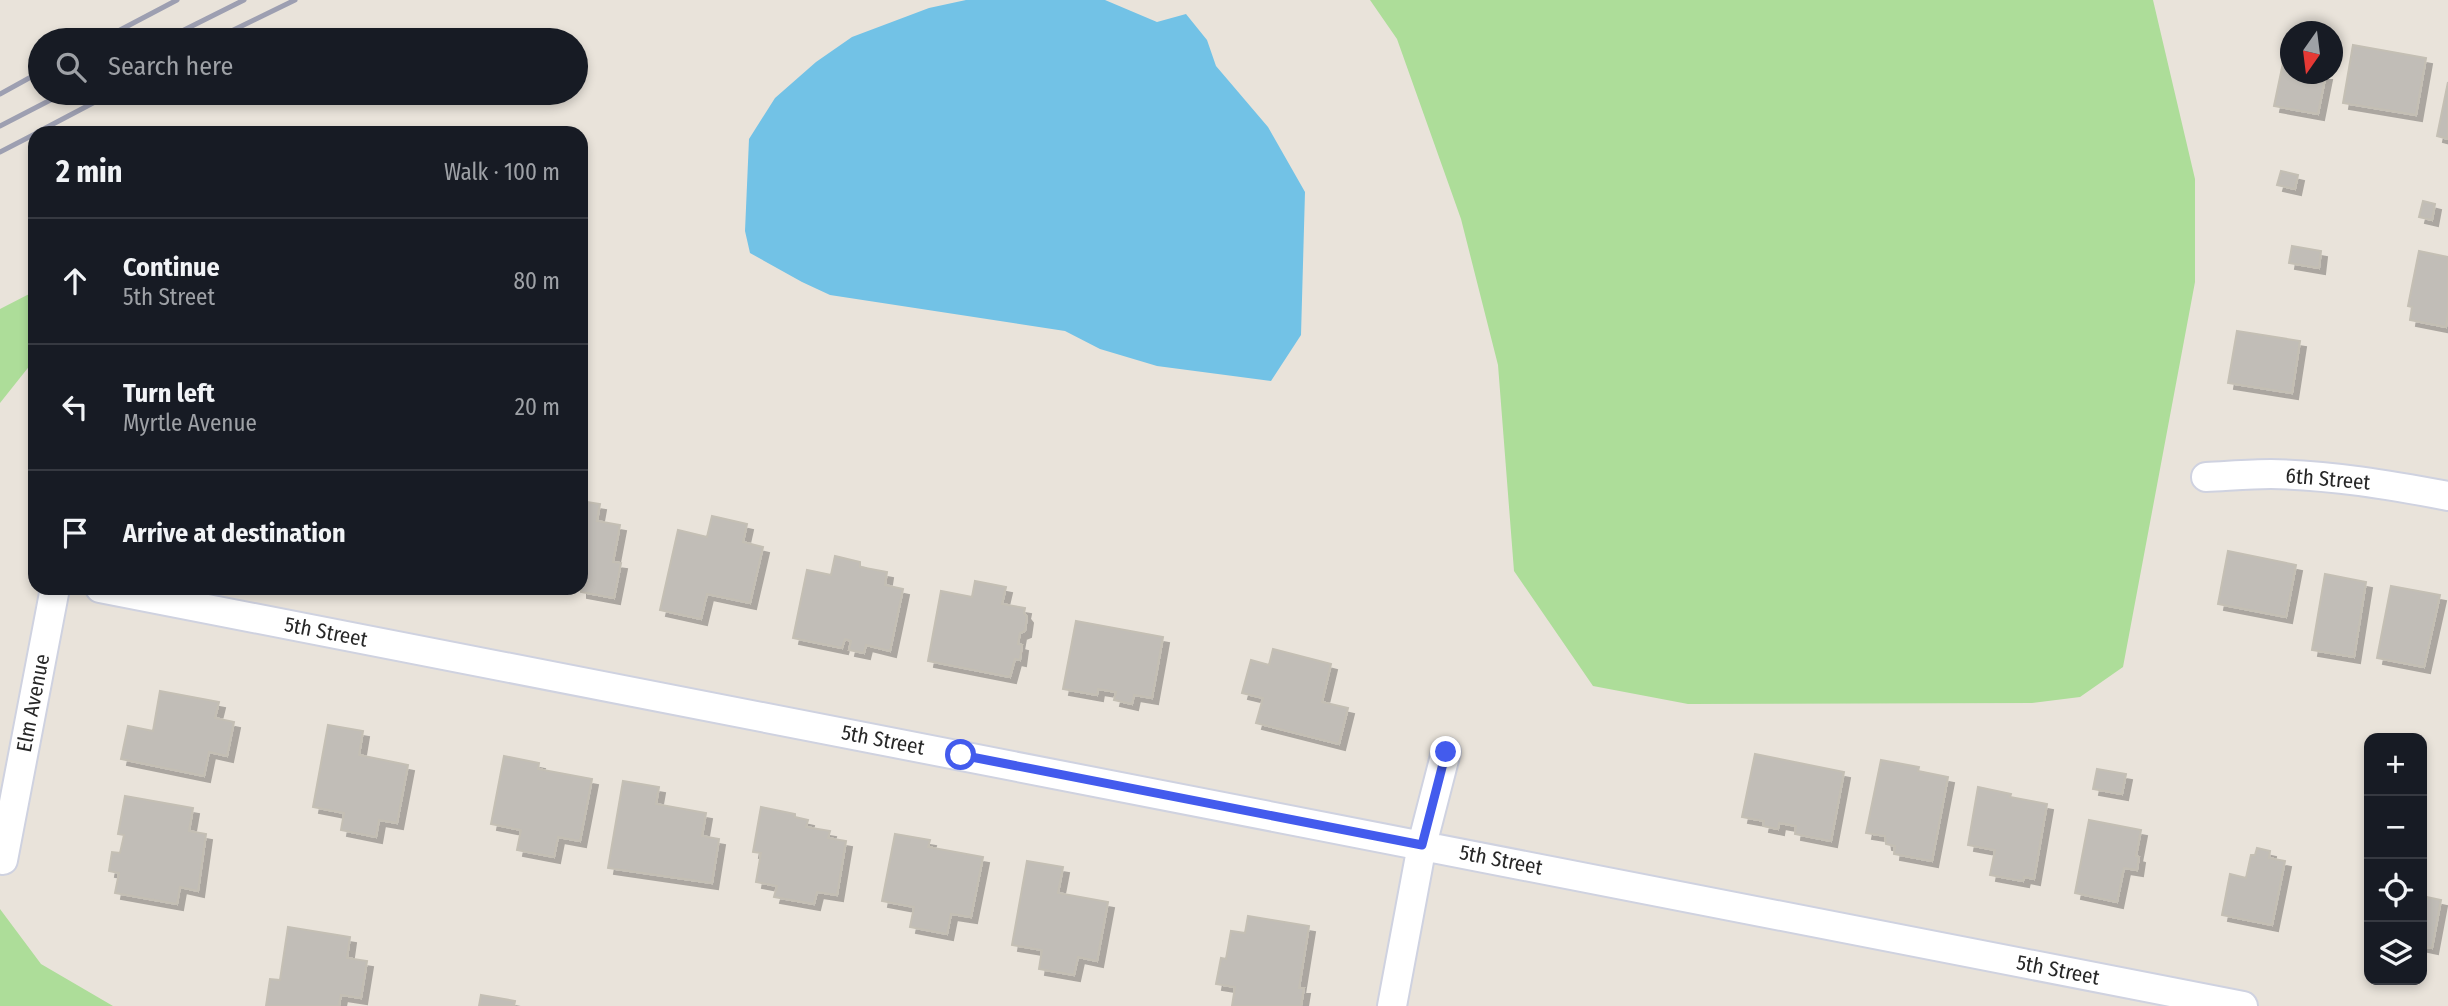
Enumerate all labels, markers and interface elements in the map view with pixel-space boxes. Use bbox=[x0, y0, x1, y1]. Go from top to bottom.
north arrow bbox=[2280, 21, 2343, 84]
search box bbox=[28, 28, 588, 105]
icon: search bbox=[52, 48, 90, 86]
text: Search here bbox=[108, 51, 233, 82]
text: 2 min bbox=[56, 154, 123, 190]
text: Walk · 100 m bbox=[444, 158, 560, 186]
text: Continue bbox=[123, 252, 220, 283]
icon: ahead bbox=[56, 262, 94, 300]
text: 80 m bbox=[513, 267, 560, 295]
text: 5th Street bbox=[123, 283, 215, 311]
text: Turn left bbox=[123, 378, 215, 409]
icon: left bbox=[56, 388, 94, 426]
text: 20 m bbox=[515, 393, 560, 421]
text: Myrtle Avenue bbox=[123, 409, 257, 437]
street label: 6th Street bbox=[2285, 462, 2372, 496]
icon: arrive bbox=[56, 514, 94, 552]
text: Arrive at destination bbox=[123, 518, 346, 549]
street label: 5th Street bbox=[282, 611, 370, 653]
street label: Elm Avenue bbox=[11, 652, 55, 754]
street label: 5th Street bbox=[839, 719, 927, 761]
map controls bbox=[2364, 733, 2427, 985]
button: + bbox=[2364, 733, 2427, 796]
route end bbox=[1430, 736, 1461, 767]
route start bbox=[945, 739, 976, 770]
button: − bbox=[2364, 796, 2427, 859]
street label: 5th Street bbox=[1457, 839, 1545, 881]
button: locate bbox=[2364, 859, 2427, 922]
button: layers bbox=[2364, 922, 2427, 985]
street label: 5th Street bbox=[2014, 949, 2102, 991]

